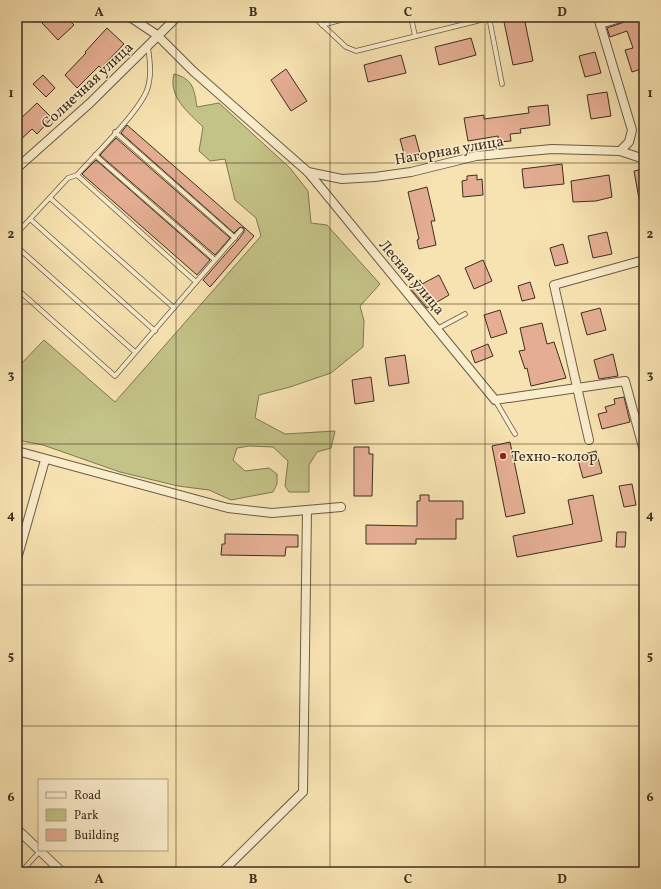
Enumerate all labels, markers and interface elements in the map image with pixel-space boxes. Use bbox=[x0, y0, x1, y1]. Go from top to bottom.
text: A bbox=[94, 4, 104, 22]
text: B bbox=[249, 4, 258, 22]
text: C bbox=[404, 4, 412, 22]
text: D bbox=[557, 4, 567, 22]
street label: Солнечная улица bbox=[37, 38, 139, 134]
text: 1 bbox=[8, 85, 14, 103]
text: 1 bbox=[647, 85, 653, 103]
street label: Нагорная улица bbox=[393, 132, 505, 171]
text: 2 bbox=[8, 226, 15, 244]
text: 2 bbox=[647, 226, 654, 244]
street label: Лесная улица bbox=[373, 236, 449, 320]
text: 3 bbox=[8, 367, 15, 385]
text: 3 bbox=[647, 367, 654, 385]
place label: Техно-колор bbox=[511, 447, 598, 468]
marker: Техно-колор bbox=[498, 451, 508, 461]
text: 4 bbox=[7, 507, 15, 525]
text: 4 bbox=[646, 507, 654, 525]
text: 5 bbox=[8, 648, 14, 666]
text: 5 bbox=[647, 648, 653, 666]
legend bbox=[38, 779, 168, 851]
text: Road bbox=[74, 788, 101, 804]
text: 6 bbox=[7, 789, 15, 807]
text: 6 bbox=[646, 789, 654, 807]
text: Park bbox=[74, 808, 99, 824]
text: Building bbox=[74, 828, 119, 844]
text: A bbox=[94, 871, 104, 889]
text: B bbox=[249, 871, 258, 889]
text: C bbox=[404, 871, 412, 889]
text: D bbox=[557, 871, 567, 889]

